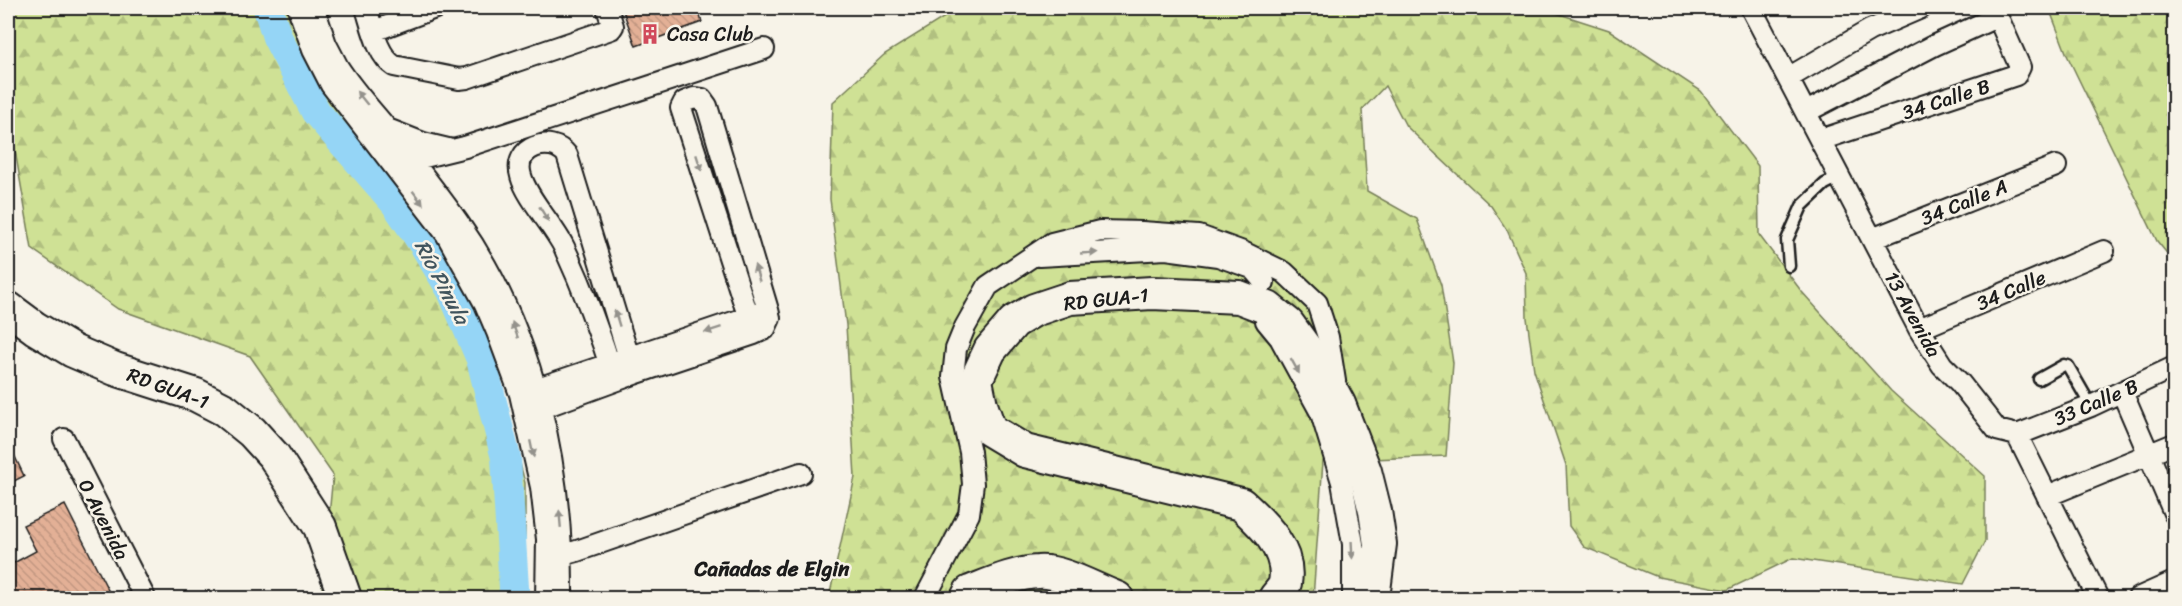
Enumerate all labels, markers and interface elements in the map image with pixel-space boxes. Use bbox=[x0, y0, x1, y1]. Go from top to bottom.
place label: Casa Club bbox=[667, 17, 754, 52]
building icon: Casa Club bbox=[638, 22, 662, 46]
street label: 34 Calle B bbox=[1898, 69, 1995, 130]
one-way arrow bbox=[357, 91, 369, 106]
one-way arrow bbox=[695, 154, 704, 172]
street label: 34 Calle A bbox=[1915, 169, 2013, 236]
one-way arrow bbox=[411, 190, 423, 205]
one-way arrow bbox=[538, 206, 549, 222]
water label: Río Pinula bbox=[404, 233, 481, 333]
one-way arrow bbox=[1080, 248, 1099, 257]
street label: 34 Calle bbox=[1971, 260, 2052, 321]
one-way arrow bbox=[752, 264, 761, 282]
street label: 13 Avenida bbox=[1874, 265, 1951, 364]
street label: RD GUA-1 bbox=[1062, 278, 1150, 321]
one-way arrow bbox=[612, 309, 621, 327]
one-way arrow bbox=[510, 321, 519, 339]
one-way arrow bbox=[704, 326, 722, 335]
one-way arrow bbox=[1289, 357, 1299, 374]
street label: RD GUA-1 bbox=[122, 358, 214, 419]
street label: 33 Calle B bbox=[2048, 369, 2144, 436]
one-way arrow bbox=[528, 440, 538, 458]
street label: 0 Avenida bbox=[68, 472, 139, 566]
one-way arrow bbox=[555, 510, 564, 529]
one-way arrow bbox=[1348, 540, 1357, 559]
district label: Cañadas de Elgin bbox=[693, 550, 850, 588]

